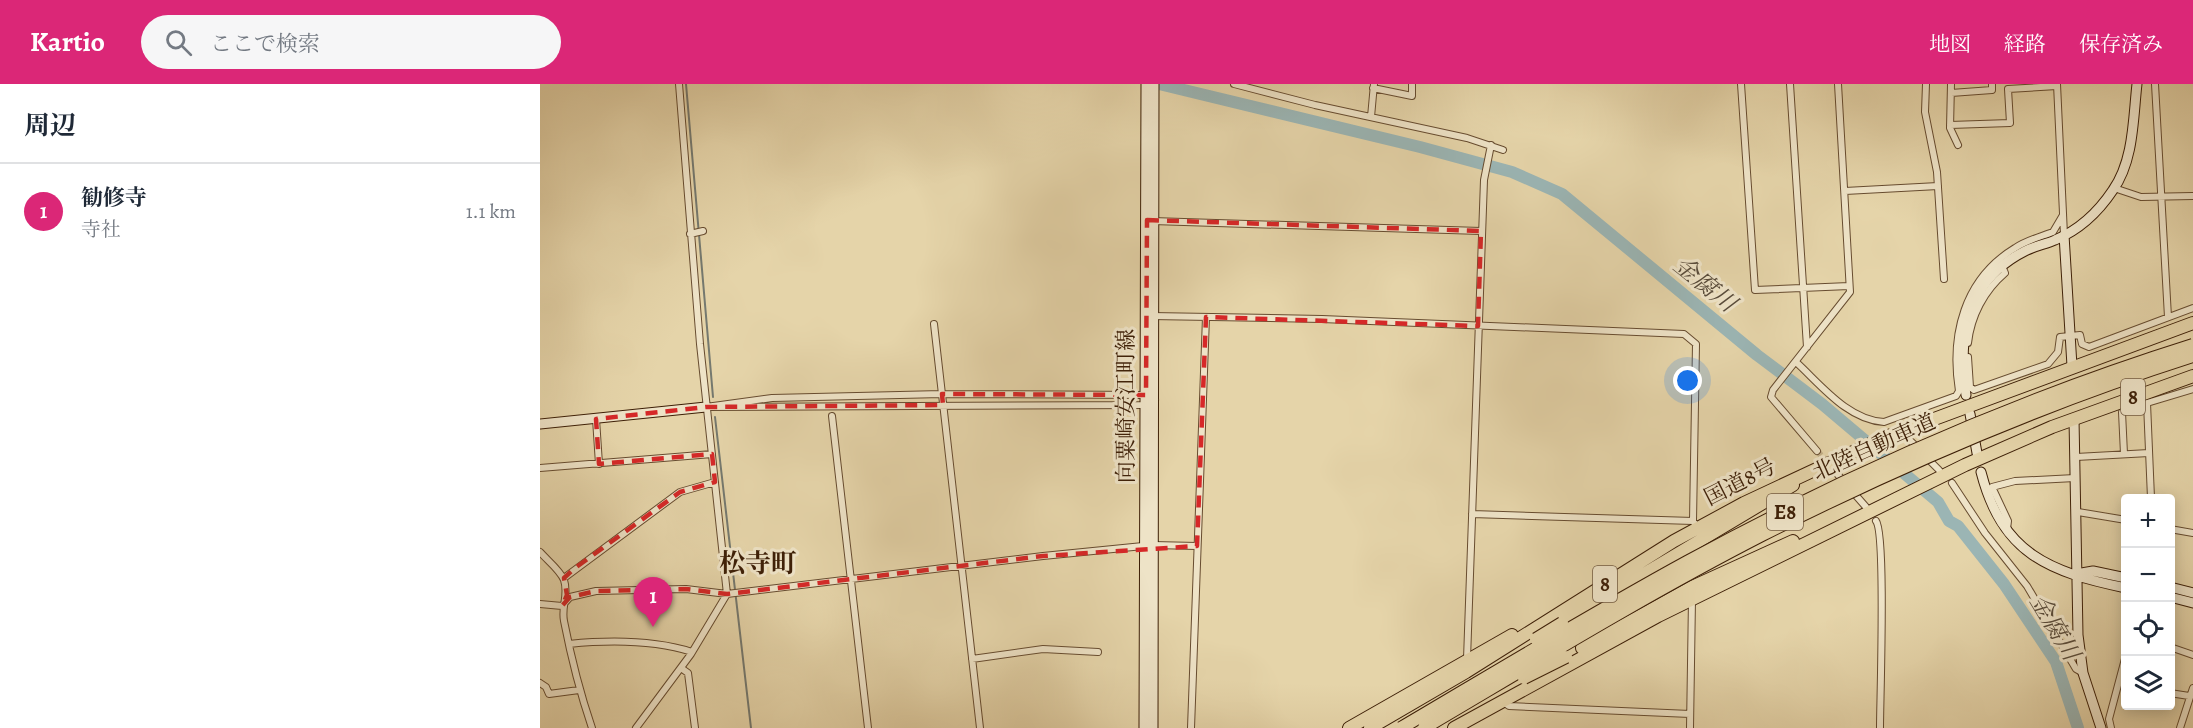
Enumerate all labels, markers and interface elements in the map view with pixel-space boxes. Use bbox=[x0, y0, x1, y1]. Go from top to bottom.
search box bbox=[141, 15, 561, 69]
text: Kartio bbox=[30, 23, 105, 61]
icon: search bbox=[162, 26, 195, 59]
text: ここで検索 bbox=[210, 29, 320, 59]
text: 地図 bbox=[1929, 30, 1971, 58]
text: 経路 bbox=[2004, 30, 2046, 58]
text: 保存済み bbox=[2079, 30, 2163, 58]
text: 周辺 bbox=[24, 108, 76, 143]
text: 勧修寺 bbox=[81, 183, 147, 213]
text: 1 bbox=[40, 198, 47, 225]
text: 1.1 km bbox=[466, 198, 516, 225]
text: 寺社 bbox=[81, 216, 121, 243]
water label: 金腐川 bbox=[1667, 249, 1745, 321]
street label: 向粟崎安江町線 bbox=[1111, 329, 1141, 483]
your location bbox=[1673, 366, 1702, 395]
road number: 8 bbox=[2121, 379, 2145, 415]
street label: 北陸自動車道 bbox=[1808, 406, 1940, 488]
street label: 国道8号 bbox=[1699, 451, 1781, 513]
road number: E8 bbox=[1767, 494, 1803, 530]
map controls bbox=[2121, 494, 2175, 710]
button: + bbox=[2121, 494, 2175, 548]
district label: 松寺町 bbox=[719, 546, 797, 581]
button: − bbox=[2121, 548, 2175, 602]
road number: 8 bbox=[1593, 566, 1617, 602]
pin: 1 bbox=[634, 578, 672, 627]
water label: 金腐川 bbox=[2023, 588, 2089, 669]
button: locate bbox=[2121, 602, 2175, 656]
button: layers bbox=[2121, 656, 2175, 710]

